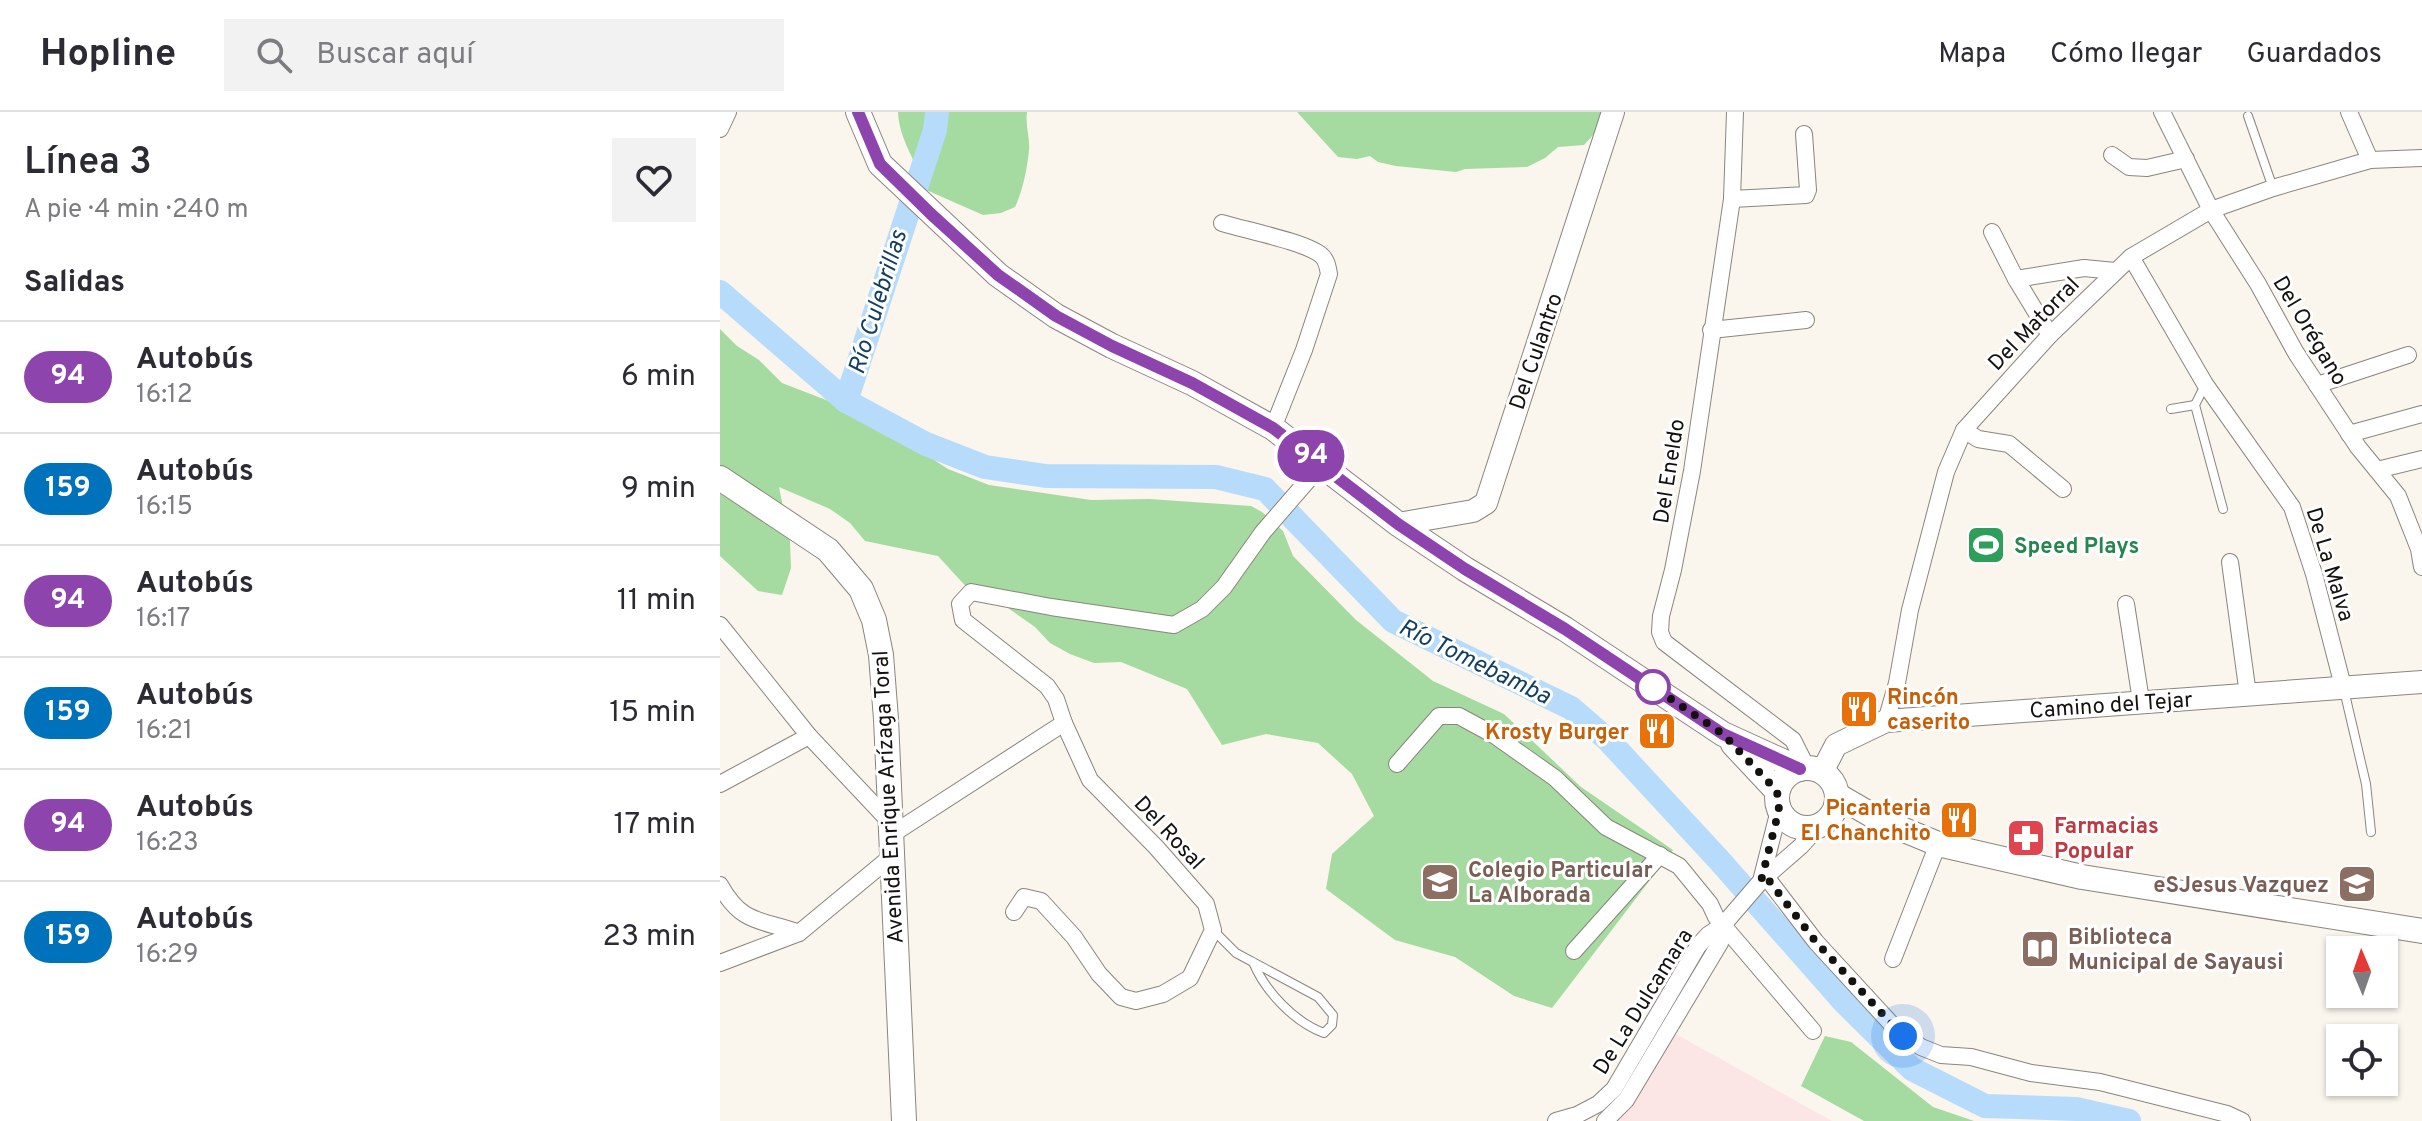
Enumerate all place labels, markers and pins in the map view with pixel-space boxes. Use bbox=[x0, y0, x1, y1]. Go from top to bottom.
sports icon: Speed Plays bbox=[1965, 524, 2007, 566]
place label: Speed Plays bbox=[2014, 534, 2139, 561]
unlabelled marker bbox=[1636, 670, 1670, 704]
place label: Rincón caserito bbox=[1887, 685, 1970, 737]
restaurant icon: Rincón caserito bbox=[1838, 688, 1880, 730]
restaurant icon: Krosty Burger bbox=[1636, 710, 1678, 752]
place label: Krosty Burger bbox=[1485, 720, 1629, 747]
place label: Picanteria El Chanchito bbox=[1801, 796, 1931, 848]
restaurant icon: Picanteria El Chanchito bbox=[1938, 799, 1980, 841]
place label: Farmacias Popular bbox=[2054, 814, 2159, 866]
pharmacy icon: Farmacias Popular bbox=[2005, 817, 2047, 859]
place label: Colegio Particular La Alborada bbox=[1468, 858, 1653, 910]
school or university icon: Colegio Particular La Alborada bbox=[1419, 861, 1461, 903]
school or university icon: eSJesus Vazquez bbox=[2336, 863, 2378, 905]
place label: eSJesus Vazquez bbox=[2153, 873, 2329, 900]
place label: Biblioteca Municipal de Sayausi bbox=[2068, 925, 2284, 977]
library icon: Biblioteca Municipal de Sayausi bbox=[2019, 928, 2061, 970]

